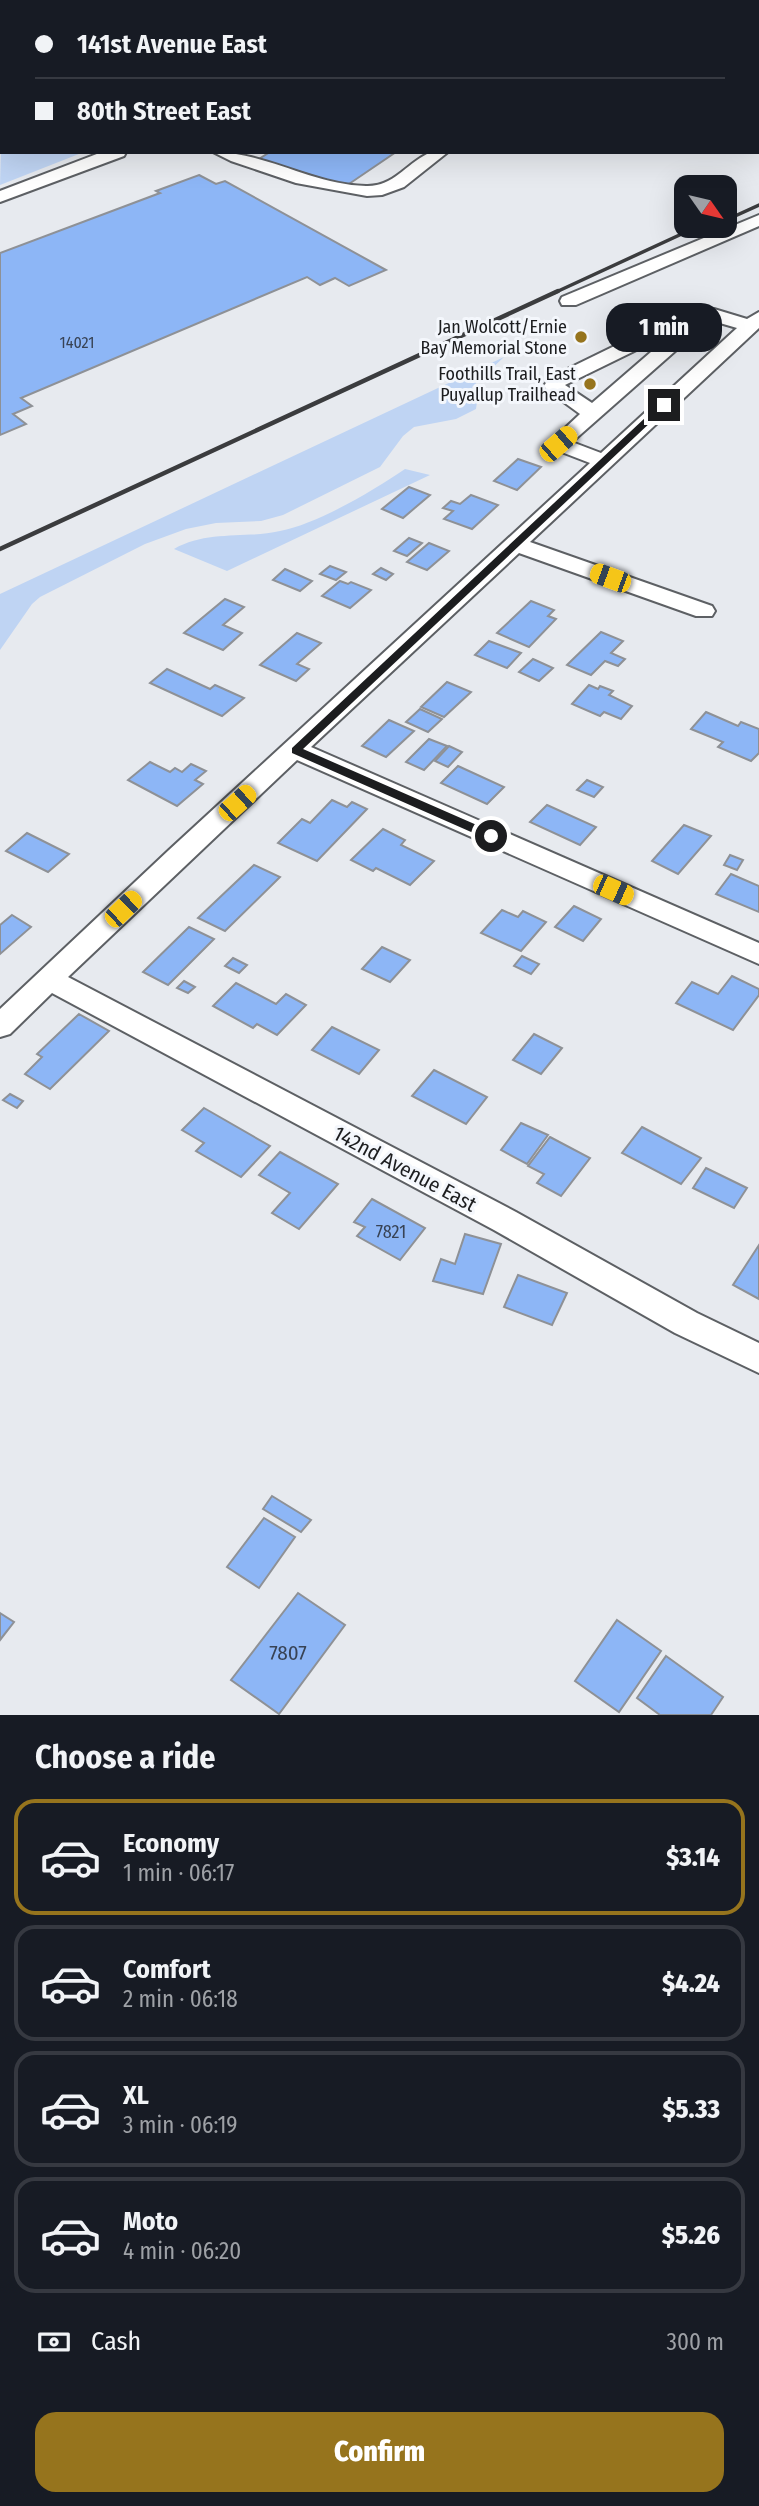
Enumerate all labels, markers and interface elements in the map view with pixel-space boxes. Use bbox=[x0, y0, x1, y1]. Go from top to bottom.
text: 141st Avenue East bbox=[77, 29, 267, 60]
text: 80th Street East bbox=[77, 96, 251, 127]
north arrow bbox=[674, 175, 737, 238]
map controls bbox=[674, 175, 737, 238]
callout: 1 min bbox=[606, 304, 722, 352]
text: 1 min bbox=[639, 313, 689, 341]
place label: Jan Wolcott/Ernie Bay Memorial Stone bbox=[421, 316, 567, 359]
marker: Jan Wolcott/Ernie Bay Memorial Stone bbox=[573, 329, 589, 345]
house number: 14021 bbox=[59, 333, 95, 352]
place label: Foothills Trail, East Puyallup Trailhead bbox=[438, 363, 576, 406]
marker: Foothills Trail, East Puyallup Trailhead bbox=[582, 376, 598, 392]
route end bbox=[648, 389, 680, 421]
car bbox=[536, 422, 581, 466]
car bbox=[587, 561, 634, 595]
car bbox=[215, 781, 260, 825]
route start bbox=[475, 820, 507, 852]
car bbox=[590, 872, 637, 908]
car bbox=[101, 887, 146, 931]
street label: 142nd Avenue East bbox=[329, 1120, 481, 1218]
house number: 7821 bbox=[376, 1221, 406, 1243]
house number: 7807 bbox=[269, 1640, 307, 1666]
text: Choose a ride bbox=[35, 1738, 216, 1776]
icon: car bbox=[39, 1826, 102, 1889]
text: Economy bbox=[123, 1828, 219, 1859]
text: $3.14 bbox=[666, 1842, 720, 1873]
text: 1 min · 06:17 bbox=[123, 1859, 234, 1887]
icon: car bbox=[39, 1952, 102, 2015]
text: Comfort bbox=[123, 1954, 211, 1985]
text: $4.24 bbox=[662, 1968, 720, 1999]
text: 2 min · 06:18 bbox=[123, 1985, 238, 2013]
icon: car bbox=[39, 2078, 102, 2141]
text: XL bbox=[123, 2080, 149, 2111]
text: $5.33 bbox=[662, 2094, 720, 2125]
text: 3 min · 06:19 bbox=[123, 2111, 238, 2139]
icon: car bbox=[39, 2204, 102, 2267]
text: Moto bbox=[123, 2206, 178, 2237]
text: $5.26 bbox=[662, 2220, 720, 2251]
text: 4 min · 06:20 bbox=[123, 2237, 241, 2265]
icon: cash bbox=[35, 2323, 73, 2361]
text: Cash bbox=[91, 2326, 141, 2357]
text: 300 m bbox=[667, 2328, 724, 2356]
button: Confirm bbox=[35, 2412, 724, 2492]

